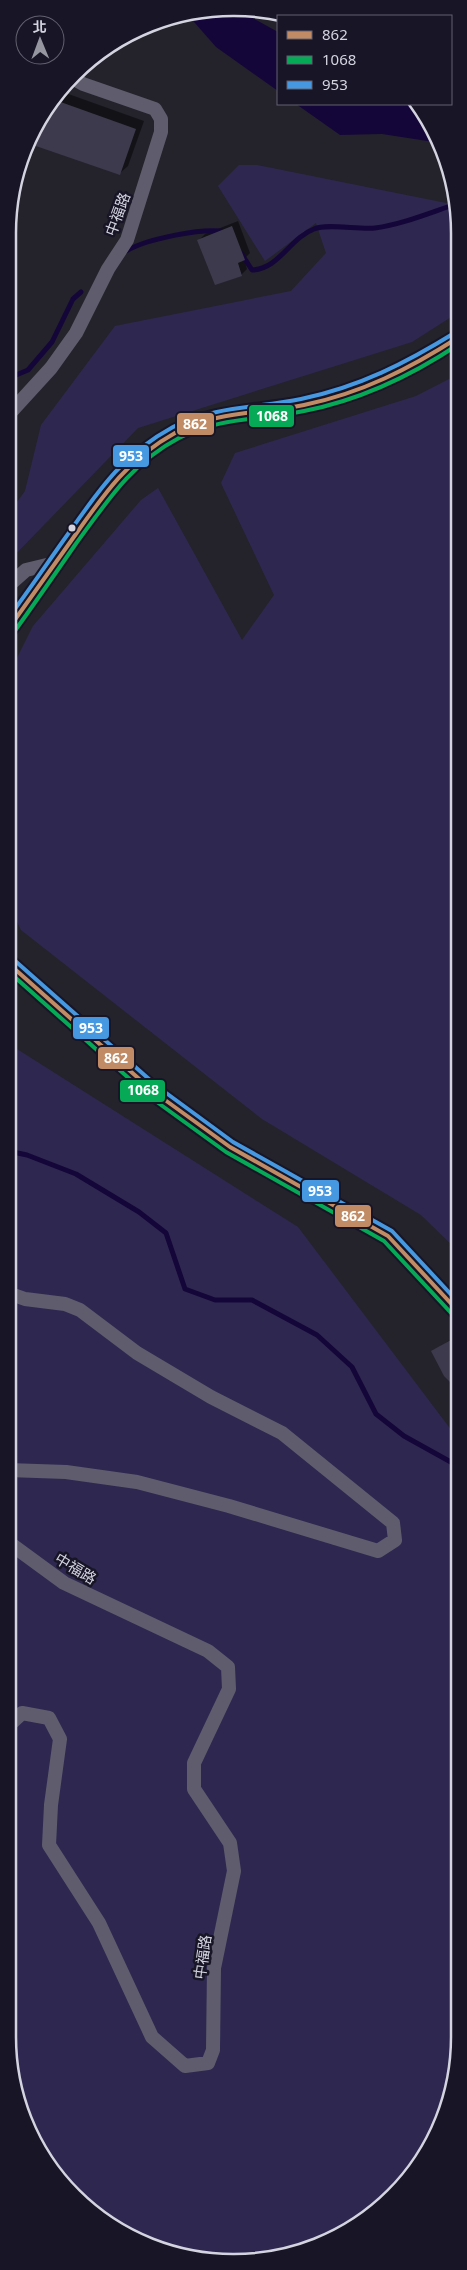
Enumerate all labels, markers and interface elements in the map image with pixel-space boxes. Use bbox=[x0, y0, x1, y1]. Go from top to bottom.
north arrow bbox=[15, 15, 65, 65]
legend bbox=[277, 15, 452, 105]
text: 北 bbox=[33, 17, 47, 36]
text: 862 bbox=[322, 24, 348, 44]
text: 1068 bbox=[322, 49, 356, 69]
text: 953 bbox=[322, 74, 348, 94]
street label: 中福路 bbox=[100, 189, 134, 239]
line badge: 1068 bbox=[248, 404, 295, 428]
text: 1068 bbox=[256, 406, 288, 425]
line badge: 862 bbox=[176, 412, 215, 436]
text: 862 bbox=[183, 414, 207, 433]
line badge: 953 bbox=[112, 444, 150, 468]
text: 953 bbox=[119, 446, 143, 465]
unlabelled marker bbox=[67, 523, 77, 533]
line badge: 953 bbox=[72, 1016, 110, 1040]
text: 953 bbox=[79, 1018, 103, 1037]
line badge: 862 bbox=[97, 1046, 135, 1070]
text: 862 bbox=[104, 1048, 128, 1067]
line badge: 1068 bbox=[119, 1079, 166, 1103]
text: 1068 bbox=[127, 1080, 159, 1099]
line badge: 953 bbox=[301, 1179, 340, 1203]
text: 953 bbox=[308, 1181, 332, 1200]
line badge: 862 bbox=[334, 1204, 372, 1228]
text: 862 bbox=[341, 1206, 365, 1225]
street label: 中福路 bbox=[52, 1548, 100, 1588]
street label: 中福路 bbox=[189, 1933, 215, 1981]

